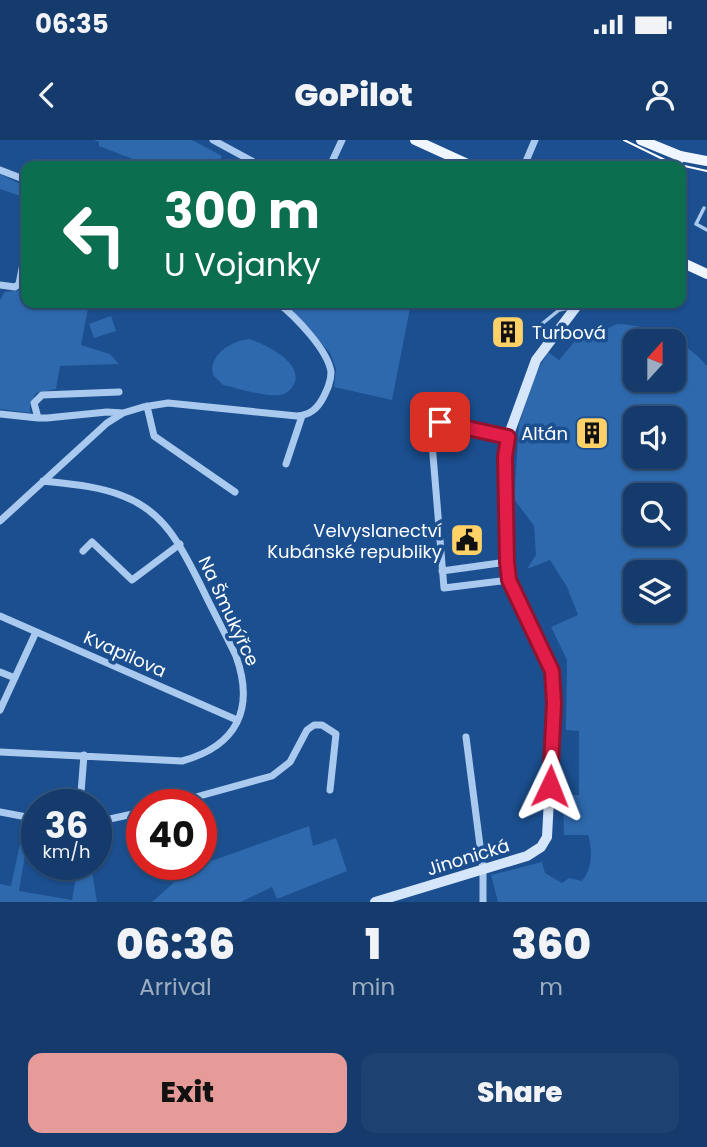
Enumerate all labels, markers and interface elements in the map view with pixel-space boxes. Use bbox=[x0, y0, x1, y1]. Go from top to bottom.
text: 06:35 bbox=[35, 6, 109, 42]
text: GoPilot bbox=[294, 72, 413, 117]
icon: back bbox=[28, 76, 66, 114]
icon: person bbox=[641, 76, 679, 114]
text: 300 m bbox=[164, 177, 320, 245]
icon: left bbox=[49, 189, 140, 280]
text: U Vojanky bbox=[164, 242, 321, 287]
building icon: Turbová bbox=[489, 313, 527, 351]
place label: Turbová bbox=[532, 320, 606, 345]
north arrow bbox=[623, 329, 686, 392]
map controls bbox=[623, 329, 686, 623]
pin bbox=[410, 392, 470, 452]
icon: arrive bbox=[421, 403, 459, 441]
button: sound bbox=[623, 406, 686, 469]
building icon: Altán bbox=[573, 414, 611, 452]
place label: Altán bbox=[521, 421, 568, 446]
button: search bbox=[623, 483, 686, 546]
place label: Velvyslanectví Kubánské republiky bbox=[267, 518, 442, 564]
public building icon: Velvyslanectví Kubánské republiky bbox=[448, 521, 486, 559]
street label: Na Šmukýřce bbox=[193, 552, 265, 670]
button: layers bbox=[623, 560, 686, 623]
street label: Kvapilova bbox=[80, 625, 170, 683]
position arrow bbox=[513, 749, 587, 823]
speed limit sign: 40 bbox=[126, 789, 217, 880]
text: 36 bbox=[45, 801, 88, 850]
street label: Jinonická bbox=[424, 833, 512, 881]
text: km/h bbox=[43, 839, 90, 864]
text: 06:36 bbox=[116, 915, 235, 974]
text: 1 bbox=[365, 915, 381, 974]
text: 360 bbox=[511, 915, 591, 974]
text: Arrival bbox=[139, 971, 212, 1003]
text: min bbox=[351, 971, 395, 1003]
text: m bbox=[539, 971, 563, 1003]
button: Exit bbox=[28, 1053, 347, 1133]
button: Share bbox=[361, 1053, 679, 1133]

